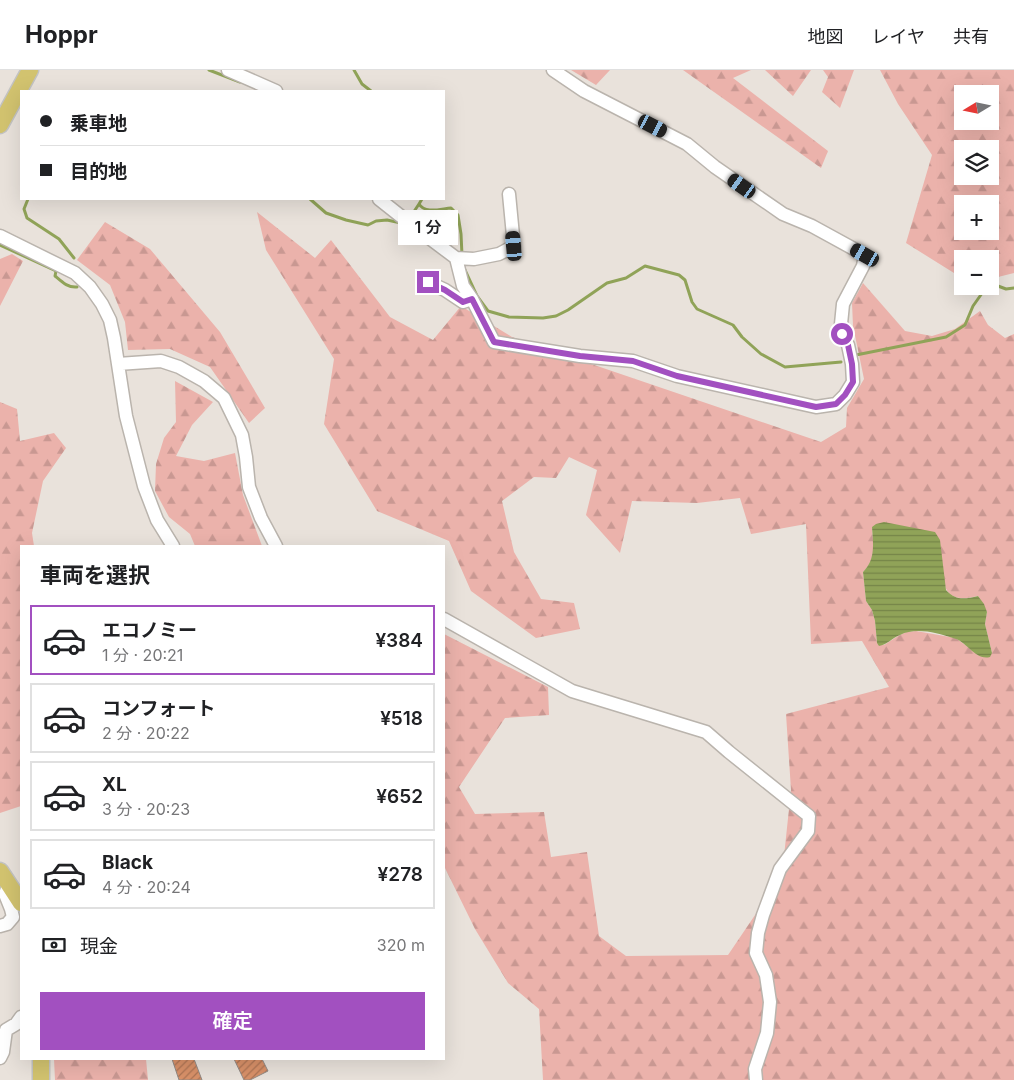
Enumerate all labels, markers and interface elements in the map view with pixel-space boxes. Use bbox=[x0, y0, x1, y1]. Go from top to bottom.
text: Hoppr bbox=[25, 20, 98, 49]
text: 地図 bbox=[808, 26, 844, 47]
text: レイヤ bbox=[872, 26, 925, 47]
text: 共有 bbox=[953, 26, 989, 47]
north arrow bbox=[954, 85, 999, 130]
map controls bbox=[954, 85, 999, 295]
text: 乗車地 bbox=[70, 112, 127, 135]
car bbox=[636, 113, 669, 139]
button: layers bbox=[954, 140, 999, 185]
text: 目的地 bbox=[70, 160, 127, 183]
car bbox=[725, 171, 758, 201]
button: + bbox=[954, 195, 999, 240]
callout: 1 分 bbox=[398, 210, 458, 244]
text: 1 分 bbox=[415, 217, 441, 237]
car bbox=[505, 230, 522, 262]
car bbox=[848, 241, 881, 269]
button: − bbox=[954, 250, 999, 295]
route end bbox=[417, 271, 439, 293]
route start bbox=[831, 323, 853, 345]
text: 車両を選択 bbox=[40, 562, 150, 588]
icon: car bbox=[42, 618, 87, 663]
text: エコノミー bbox=[102, 619, 197, 642]
text: ¥384 bbox=[375, 629, 423, 652]
text: 1 分 · 20:21 bbox=[102, 645, 183, 665]
icon: car bbox=[42, 696, 87, 741]
text: コンフォート bbox=[102, 697, 215, 720]
text: ¥518 bbox=[380, 707, 423, 730]
text: 2 分 · 20:22 bbox=[102, 723, 190, 743]
text: XL bbox=[102, 773, 127, 796]
icon: car bbox=[42, 774, 87, 819]
text: ¥652 bbox=[376, 785, 423, 808]
text: 3 分 · 20:23 bbox=[102, 799, 190, 819]
text: Black bbox=[102, 851, 153, 874]
icon: car bbox=[42, 852, 87, 897]
text: ¥278 bbox=[378, 863, 423, 886]
text: 4 分 · 20:24 bbox=[102, 877, 191, 897]
icon: cash bbox=[40, 931, 68, 959]
text: 現金 bbox=[80, 935, 118, 958]
text: 320 m bbox=[377, 935, 425, 955]
button: 確定 bbox=[40, 992, 425, 1050]

